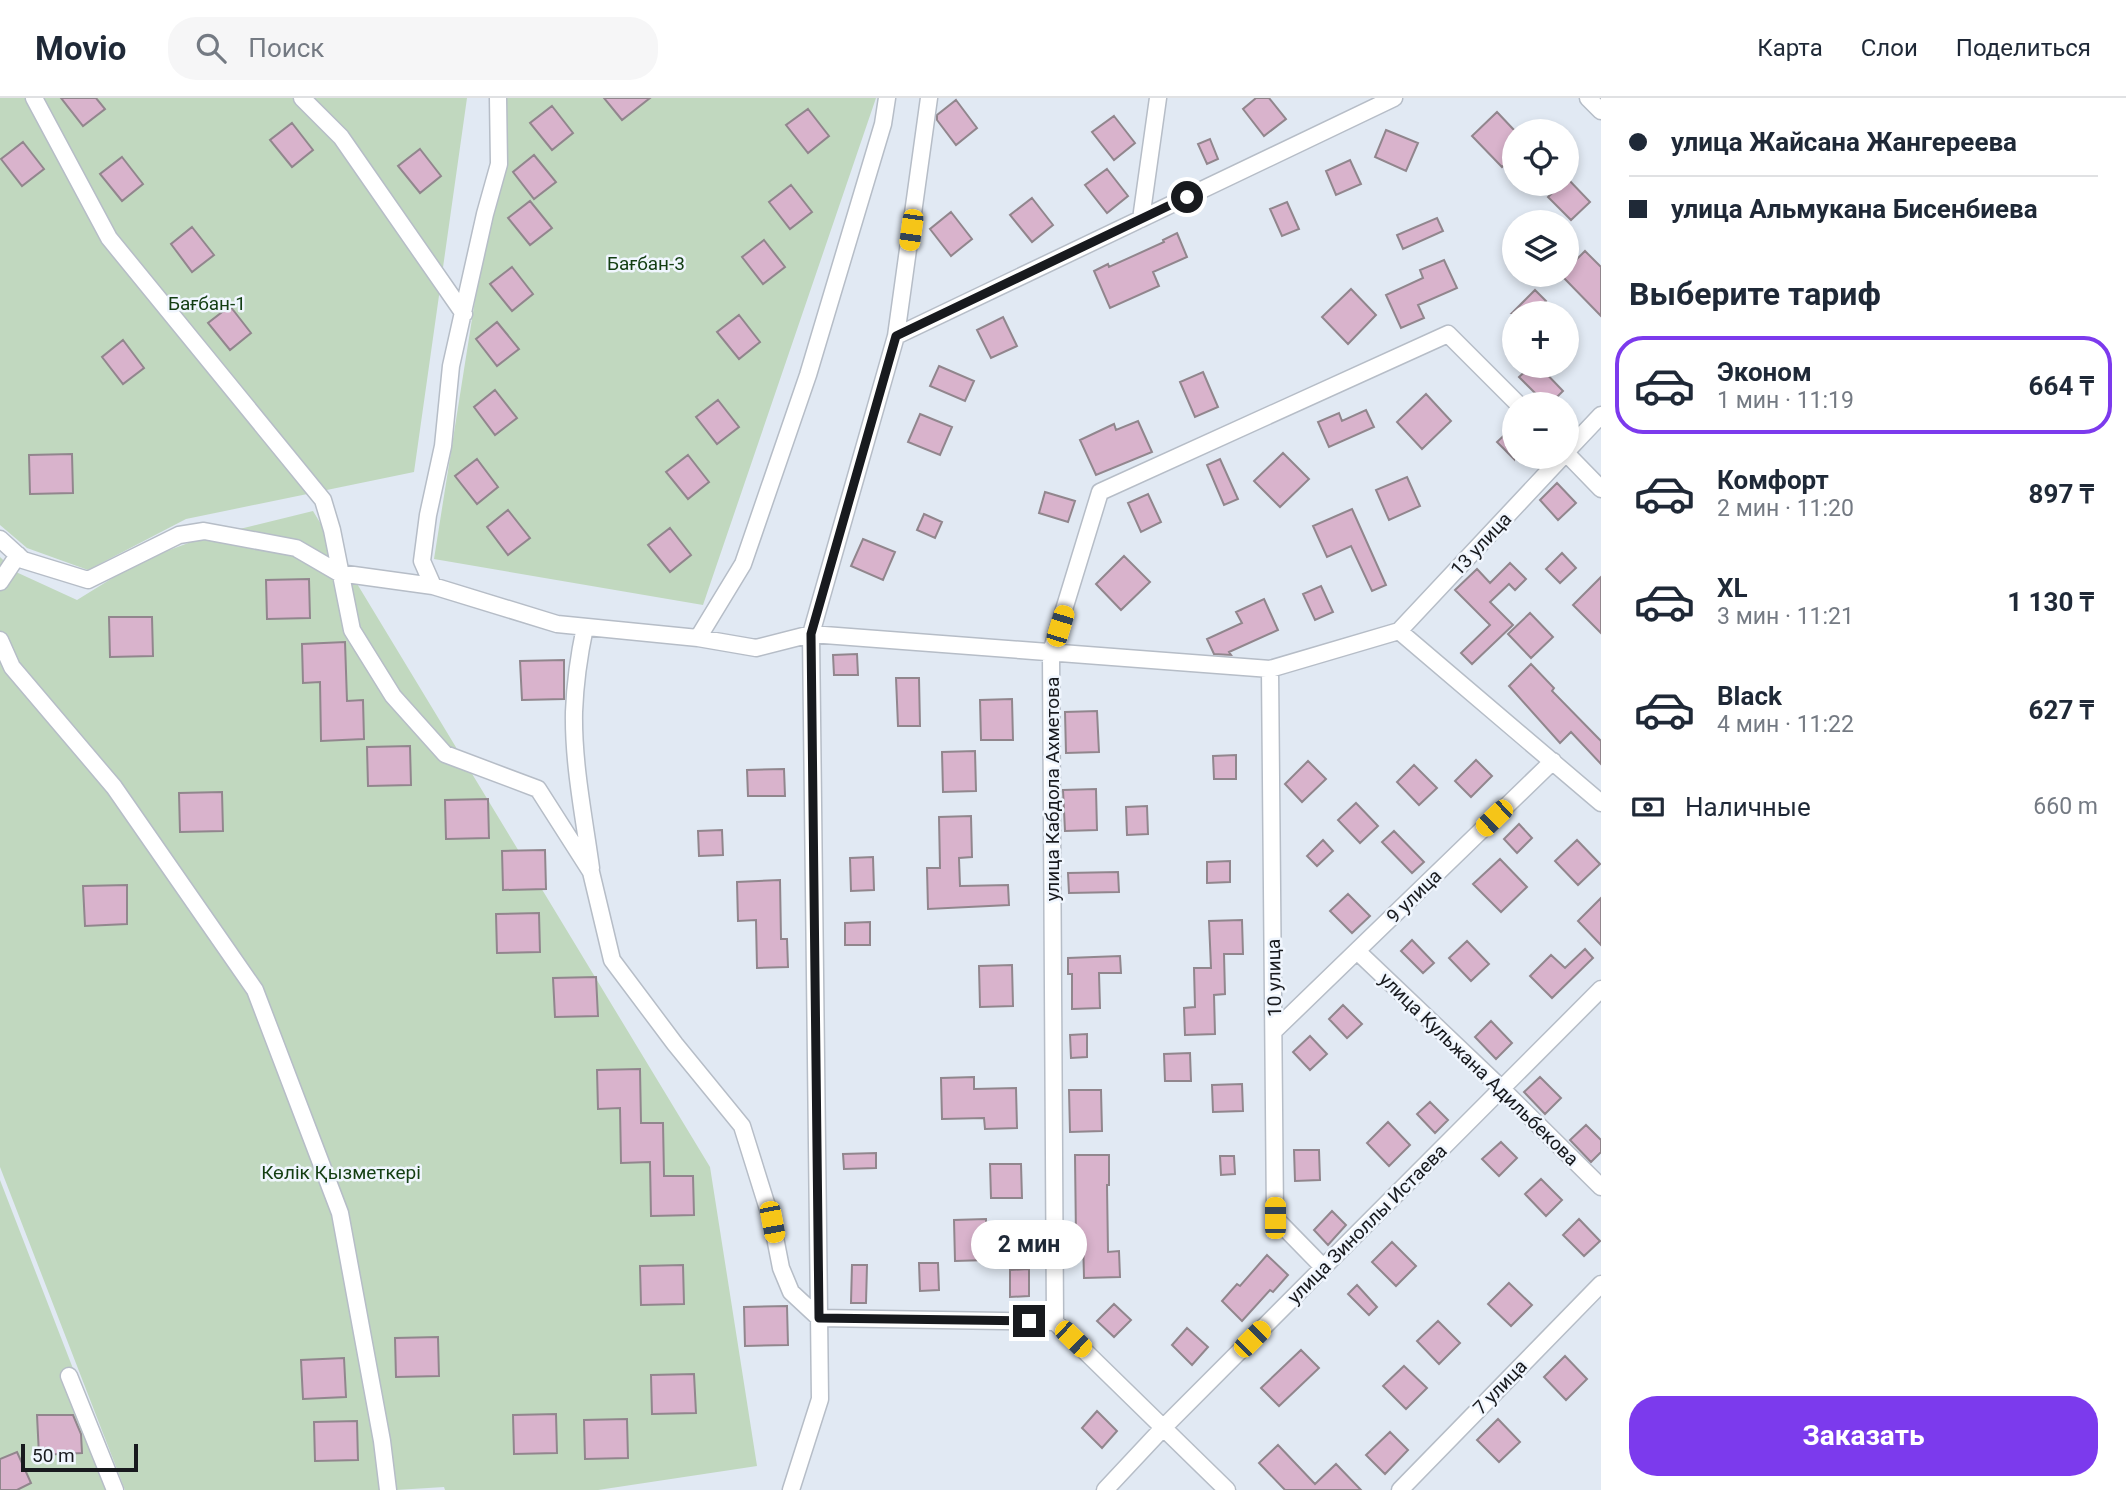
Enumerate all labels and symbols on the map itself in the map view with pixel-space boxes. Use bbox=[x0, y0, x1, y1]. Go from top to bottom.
route start bbox=[1171, 181, 1203, 213]
car bbox=[898, 208, 925, 252]
park label: Бағбан-3 bbox=[607, 252, 685, 275]
park label: Бағбан-1 bbox=[168, 292, 246, 315]
street label: 13 улица bbox=[1446, 508, 1516, 580]
car bbox=[1044, 603, 1077, 649]
street label: улица Кабдола Ахметова bbox=[1041, 677, 1064, 901]
car bbox=[1472, 796, 1517, 840]
street label: 9 улица bbox=[1382, 864, 1446, 928]
street label: 10 улица bbox=[1262, 939, 1286, 1017]
street label: улица Кульжана Адильбекова bbox=[1375, 968, 1583, 1170]
street label: улица Зиноллы Истаева bbox=[1282, 1139, 1452, 1309]
park label: Көлік Қызметкері bbox=[261, 1161, 421, 1184]
car bbox=[1265, 1197, 1286, 1239]
car bbox=[758, 1199, 787, 1245]
callout: 2 мин bbox=[971, 1220, 1087, 1268]
route end bbox=[1013, 1305, 1045, 1337]
car bbox=[1051, 1317, 1096, 1361]
car bbox=[1230, 1317, 1275, 1361]
street label: 7 улица bbox=[1468, 1355, 1532, 1419]
scale bar bbox=[21, 1441, 138, 1473]

